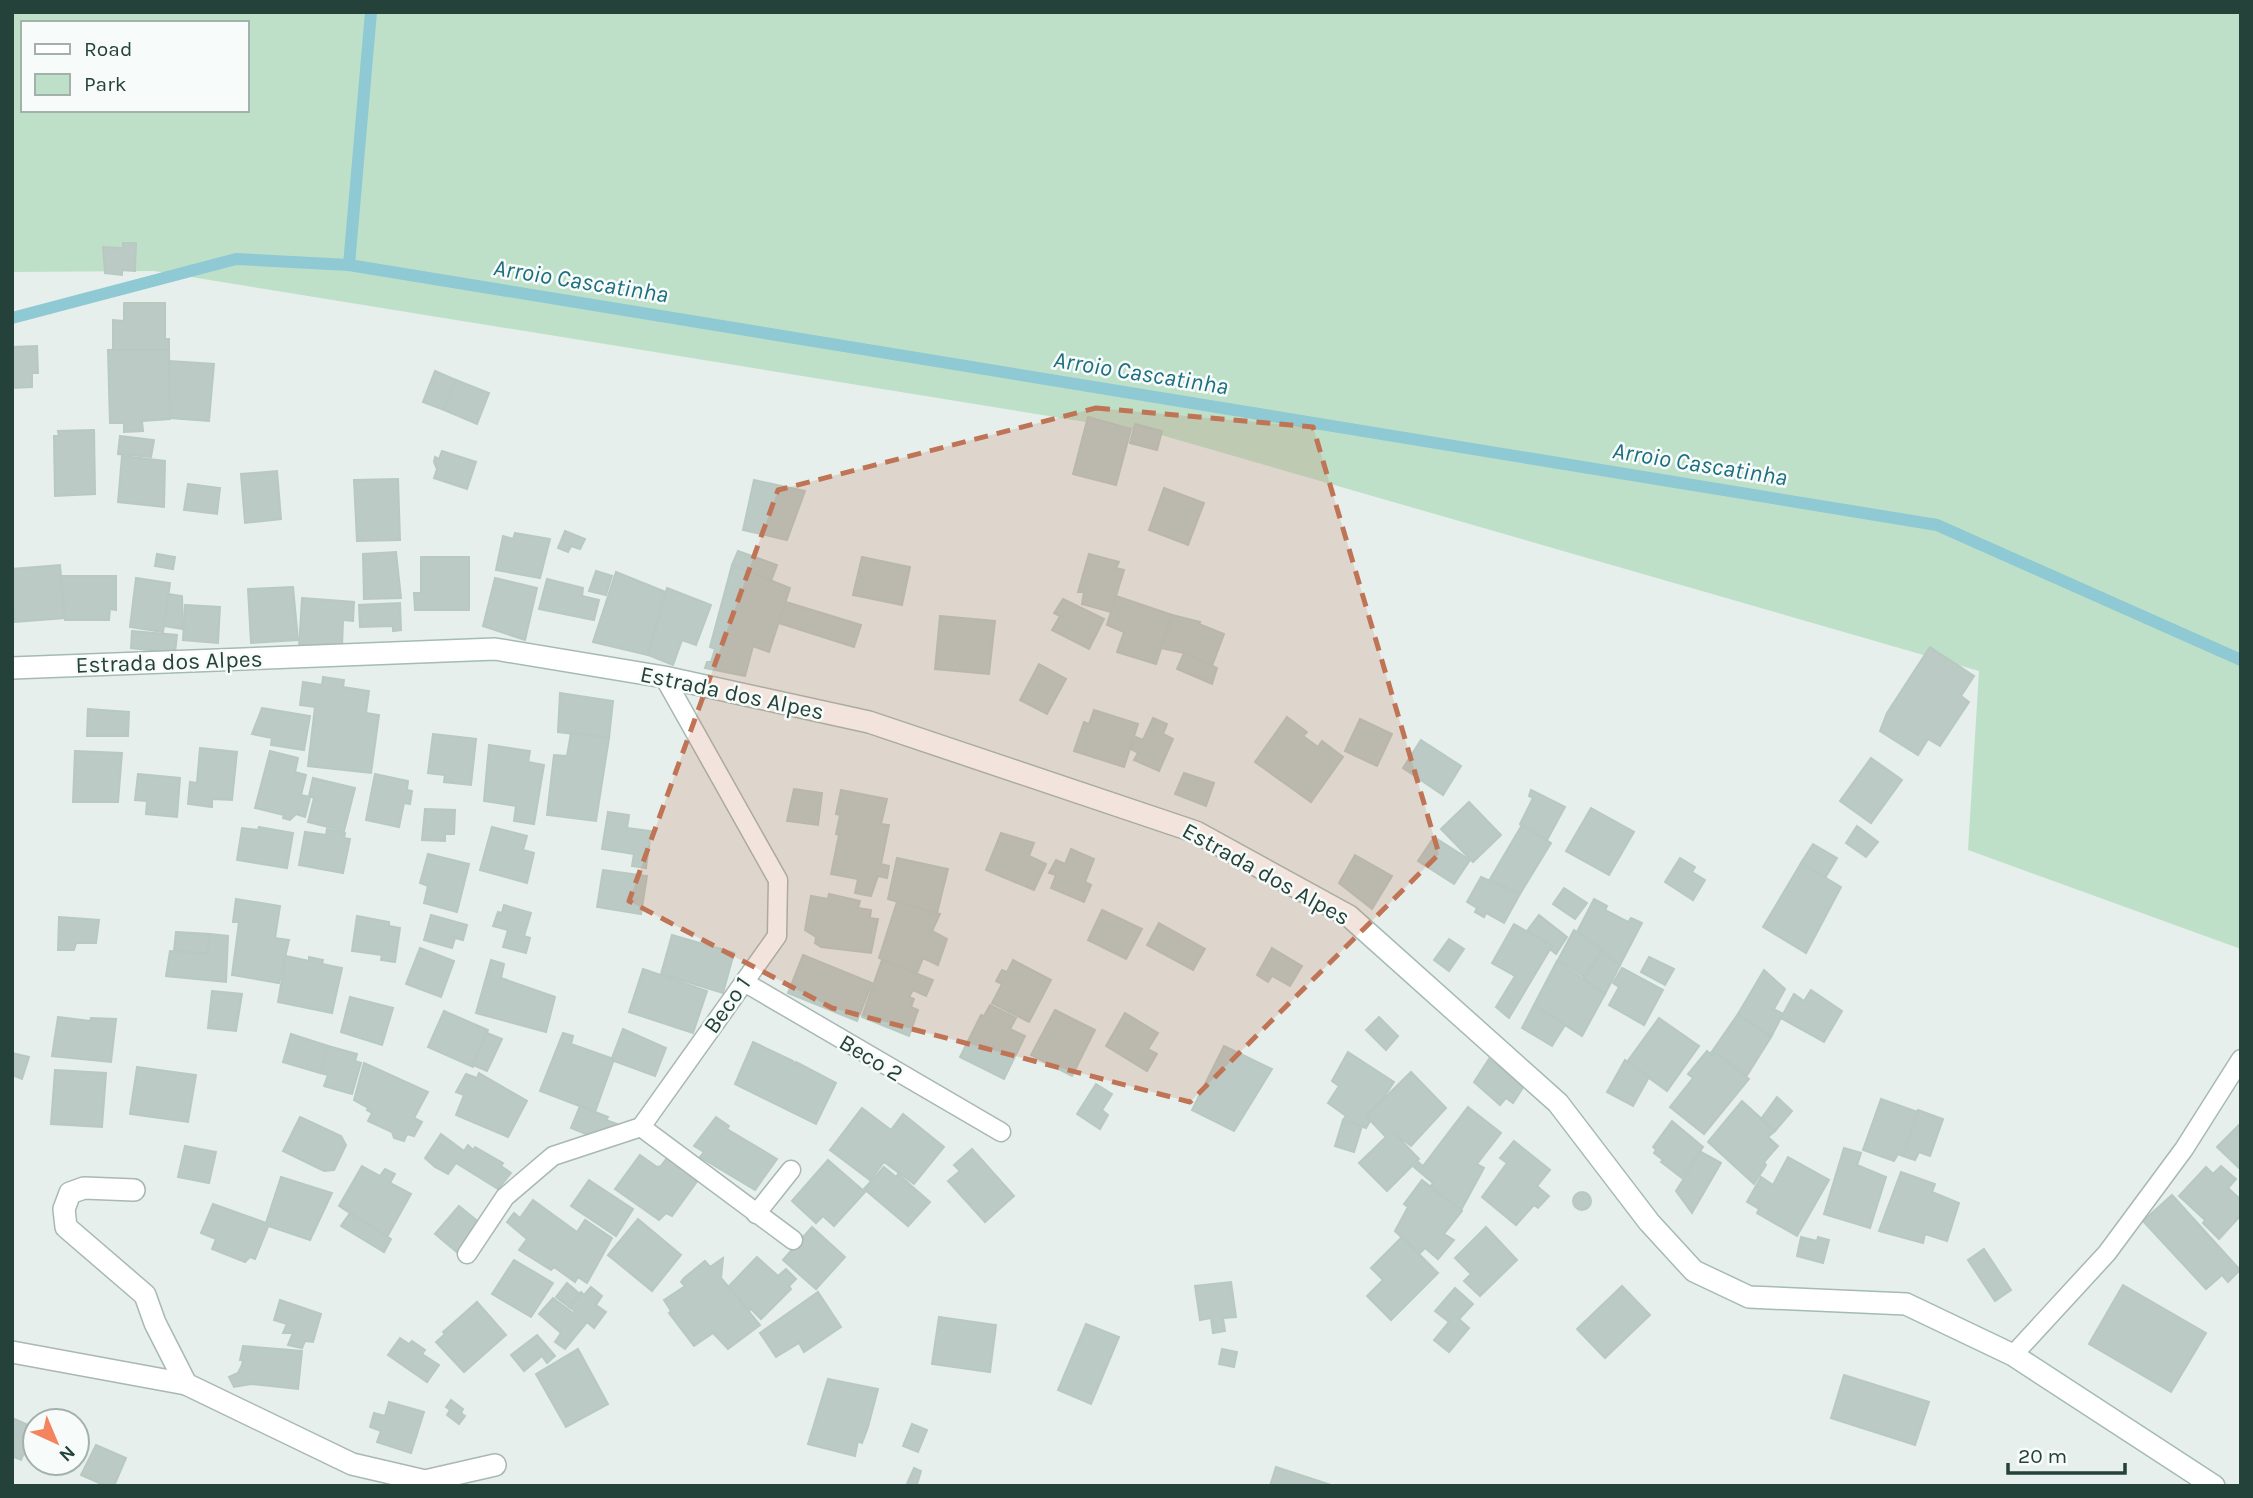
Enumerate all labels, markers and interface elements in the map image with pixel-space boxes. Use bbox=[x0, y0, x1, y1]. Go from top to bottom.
legend bbox=[21, 21, 248, 112]
text: Road bbox=[84, 37, 132, 61]
text: Park bbox=[84, 72, 127, 96]
water label: Arroio Cascatinha bbox=[492, 253, 670, 309]
water label: Arroio Cascatinha bbox=[1052, 345, 1230, 401]
water label: Arroio Cascatinha bbox=[1611, 436, 1789, 492]
street label: Estrada dos Alpes bbox=[75, 645, 263, 679]
street label: Estrada dos Alpes bbox=[638, 660, 826, 726]
street label: Estrada dos Alpes bbox=[1178, 817, 1354, 931]
street label: Beco 1 bbox=[698, 971, 756, 1039]
street label: Beco 2 bbox=[834, 1029, 908, 1087]
north arrow bbox=[21, 1407, 91, 1477]
scale bar bbox=[2008, 1432, 2125, 1476]
text: N bbox=[55, 1441, 80, 1466]
text: 20 m bbox=[2018, 1444, 2067, 1468]

